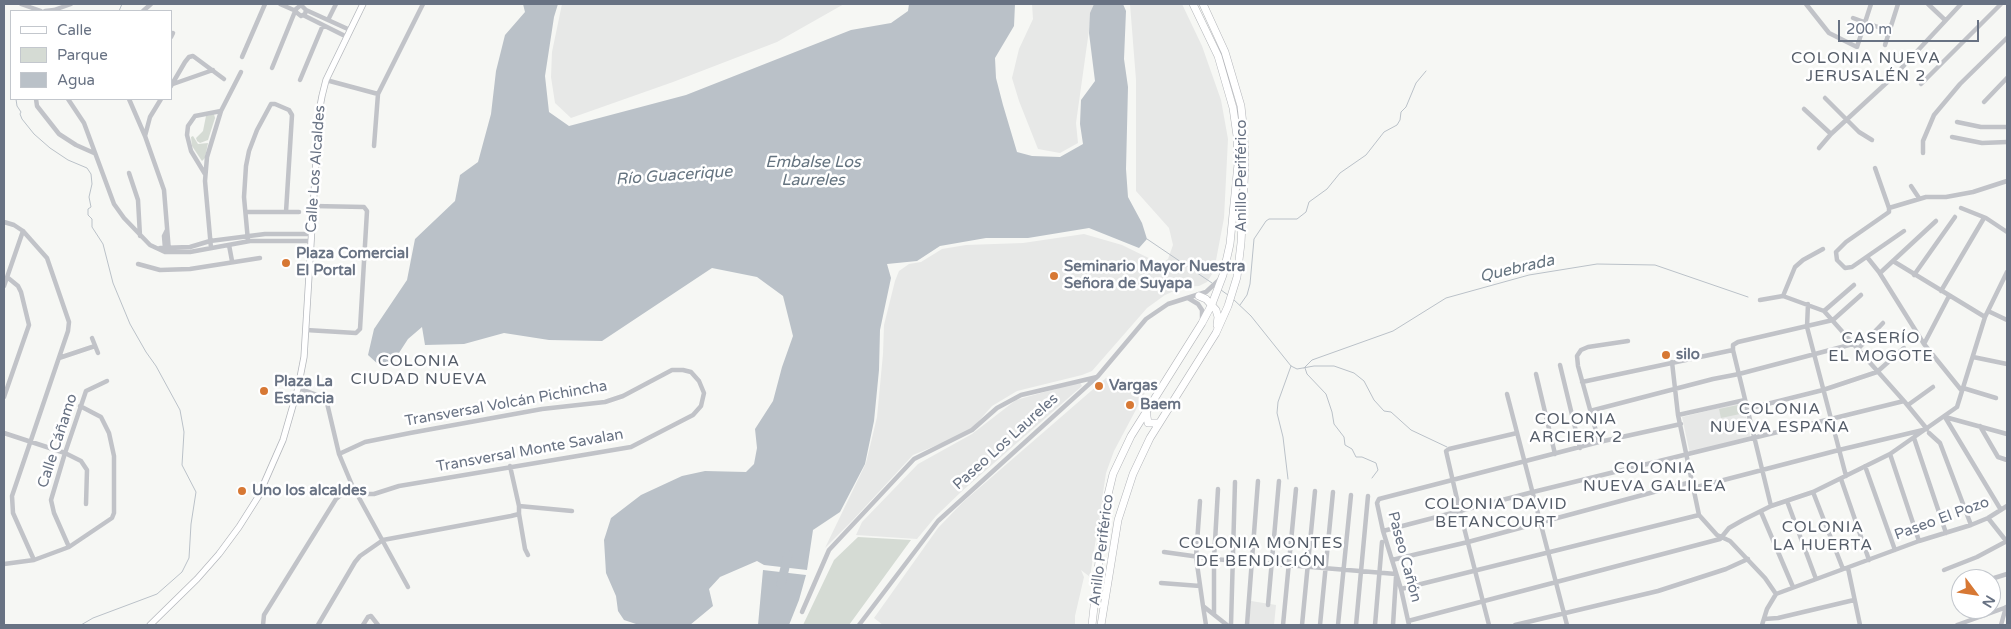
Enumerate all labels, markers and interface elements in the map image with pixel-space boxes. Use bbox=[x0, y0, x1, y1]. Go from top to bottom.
legend bbox=[10, 10, 172, 100]
scale bar bbox=[1841, 10, 1982, 42]
text: 200 m bbox=[1846, 20, 1892, 38]
text: Calle bbox=[57, 21, 92, 39]
text: Parque bbox=[57, 46, 108, 64]
district label: COLONIA NUEVA JERUSALÉN 2 bbox=[1789, 49, 1943, 87]
text: Agua bbox=[57, 71, 95, 89]
street label: Calle Los Alcaldes bbox=[303, 105, 329, 233]
street label: Anillo Periférico bbox=[1233, 120, 1251, 232]
water label: Embalse Los Laureles bbox=[765, 153, 861, 191]
water label: Río Guacerique bbox=[615, 162, 733, 190]
place label: Plaza Comercial El Portal bbox=[296, 245, 409, 280]
water label: Quebrada bbox=[1478, 251, 1556, 287]
marker: Plaza Comercial El Portal bbox=[280, 257, 292, 269]
place label: Seminario Mayor Nuestra Señora de Suyapa bbox=[1064, 258, 1245, 293]
marker: Seminario Mayor Nuestra Señora de Suyapa bbox=[1048, 270, 1060, 282]
district label: CASERÍO EL MOGOTE bbox=[1827, 329, 1935, 367]
place label: silo bbox=[1676, 346, 1700, 364]
marker: silo bbox=[1660, 349, 1672, 361]
district label: COLONIA CIUDAD NUEVA bbox=[349, 352, 489, 390]
place label: Plaza La Estancia bbox=[274, 373, 334, 408]
street label: Transversal Volcán Pichincha bbox=[403, 377, 609, 431]
place label: Vargas bbox=[1109, 377, 1158, 395]
marker: Vargas bbox=[1093, 380, 1105, 392]
marker: Plaza La Estancia bbox=[258, 385, 270, 397]
street label: Paseo Los Laureles bbox=[950, 390, 1062, 494]
street label: Calle Cáñamo bbox=[34, 392, 82, 490]
place label: Baem bbox=[1140, 396, 1181, 414]
marker: Baem bbox=[1124, 399, 1136, 411]
district label: COLONIA NUEVA ESPAÑA bbox=[1708, 400, 1852, 438]
district label: COLONIA ARCIERY 2 bbox=[1528, 410, 1624, 448]
street label: Transversal Monte Savalan bbox=[435, 426, 625, 476]
district label: COLONIA NUEVA GALILEA bbox=[1581, 459, 1729, 497]
place label: Uno los alcaldes bbox=[252, 482, 367, 500]
marker: Uno los alcaldes bbox=[236, 485, 248, 497]
street label: Anillo Periférico bbox=[1086, 493, 1118, 607]
street label: Paseo El Pozo bbox=[1892, 494, 1992, 544]
district label: COLONIA DAVID BETANCOURT bbox=[1423, 495, 1569, 533]
street label: Paseo Cañón bbox=[1383, 510, 1425, 604]
district label: COLONIA LA HUERTA bbox=[1772, 518, 1874, 556]
district label: COLONIA MONTES DE BENDICIÓN bbox=[1177, 534, 1345, 572]
north arrow bbox=[1951, 569, 2001, 619]
text: N bbox=[1978, 592, 1999, 611]

